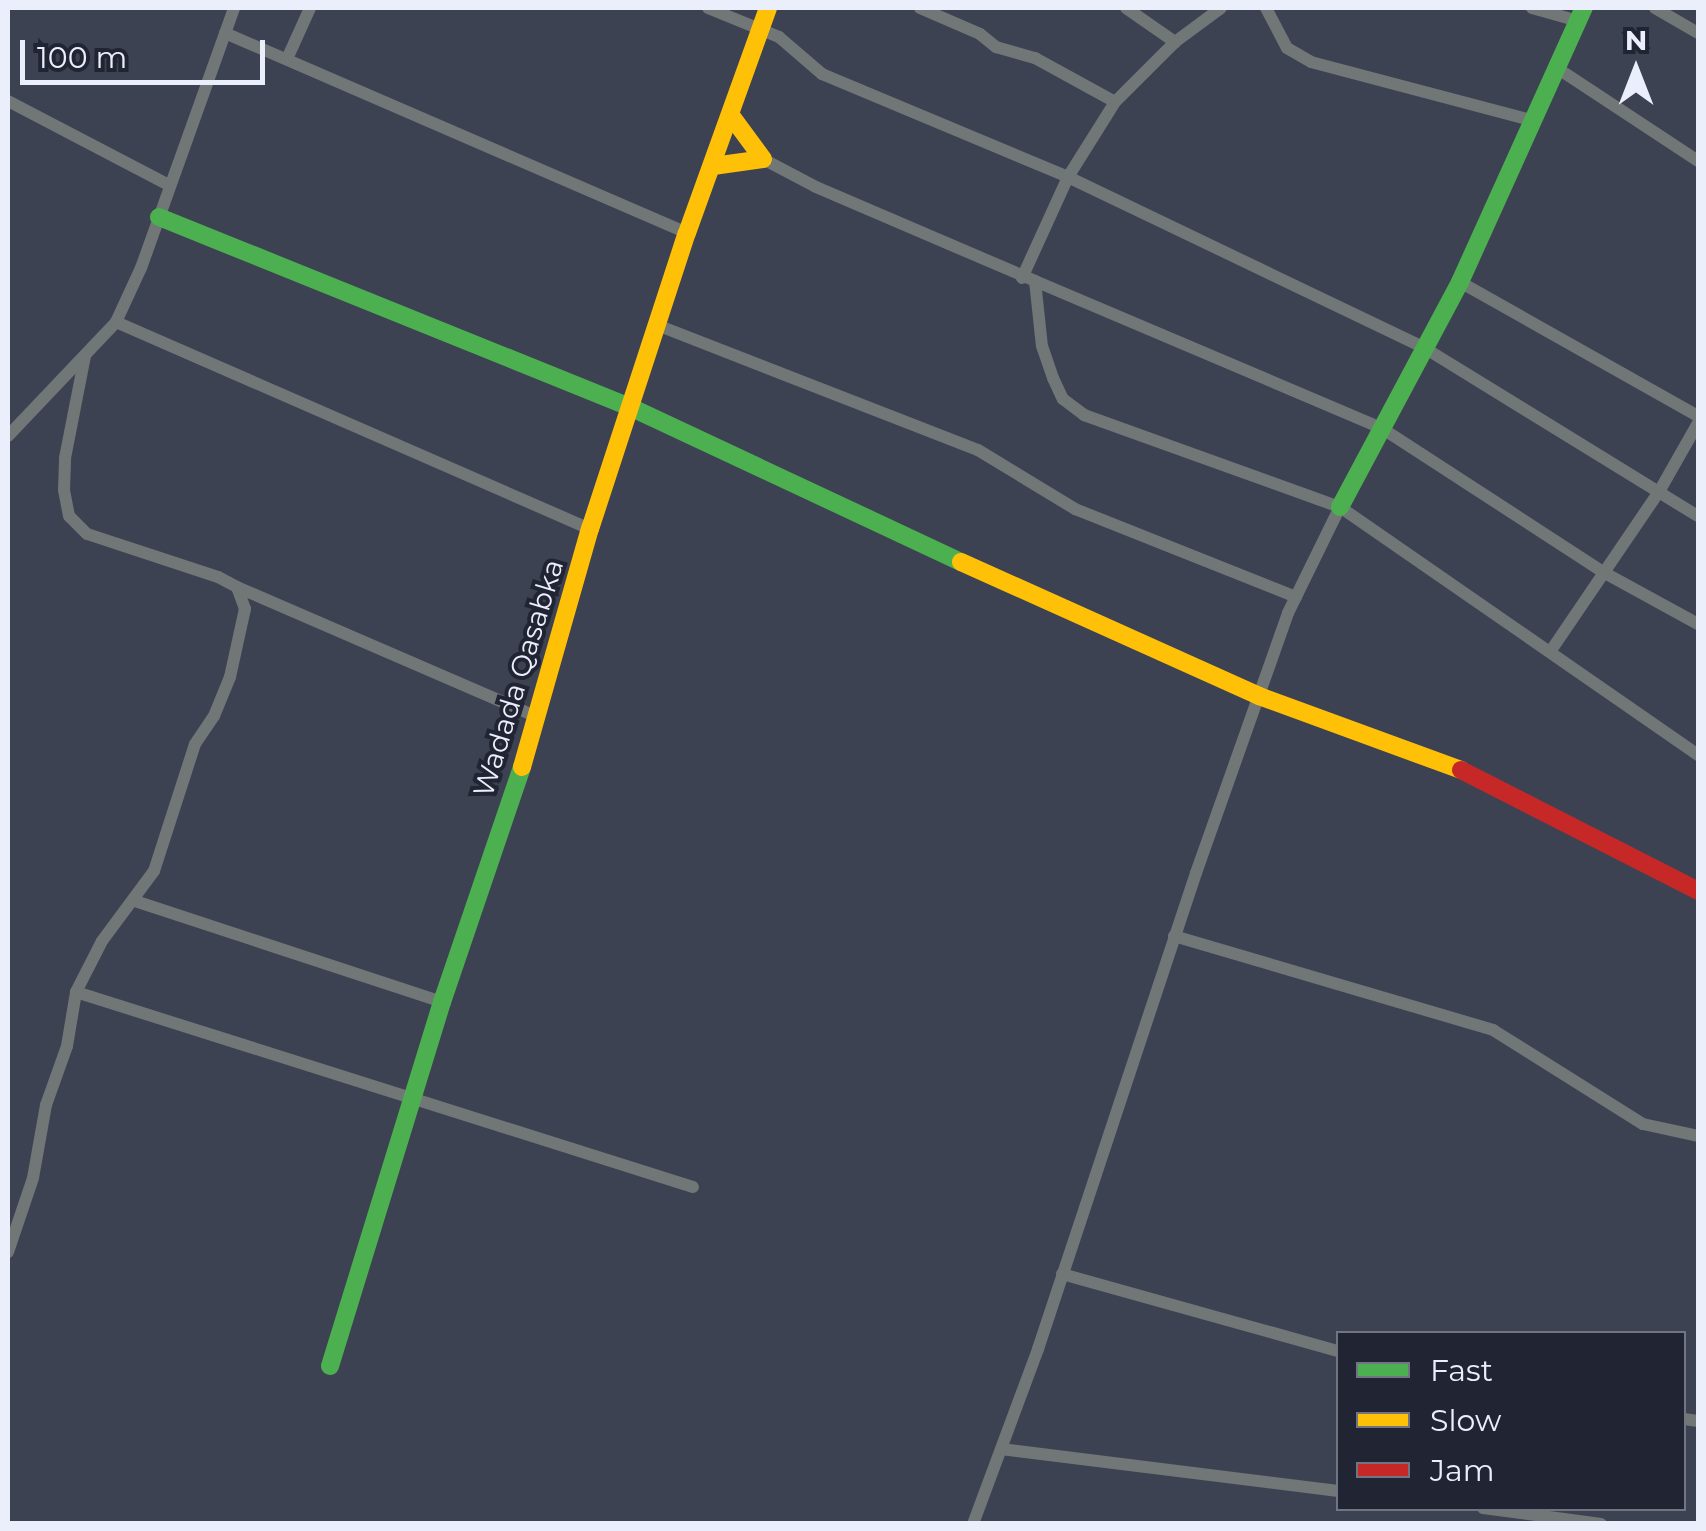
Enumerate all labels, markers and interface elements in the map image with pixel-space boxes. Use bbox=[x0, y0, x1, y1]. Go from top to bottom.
scale bar bbox=[25, 20, 270, 82]
north arrow bbox=[1586, 20, 1686, 120]
text: N bbox=[1625, 23, 1647, 57]
text: 100 m bbox=[37, 39, 127, 76]
street label: Wadada Qasabka bbox=[466, 555, 570, 801]
legend bbox=[1336, 1331, 1686, 1511]
text: Fast bbox=[1430, 1352, 1493, 1389]
text: Slow bbox=[1430, 1402, 1501, 1439]
text: Jam bbox=[1430, 1452, 1495, 1489]

